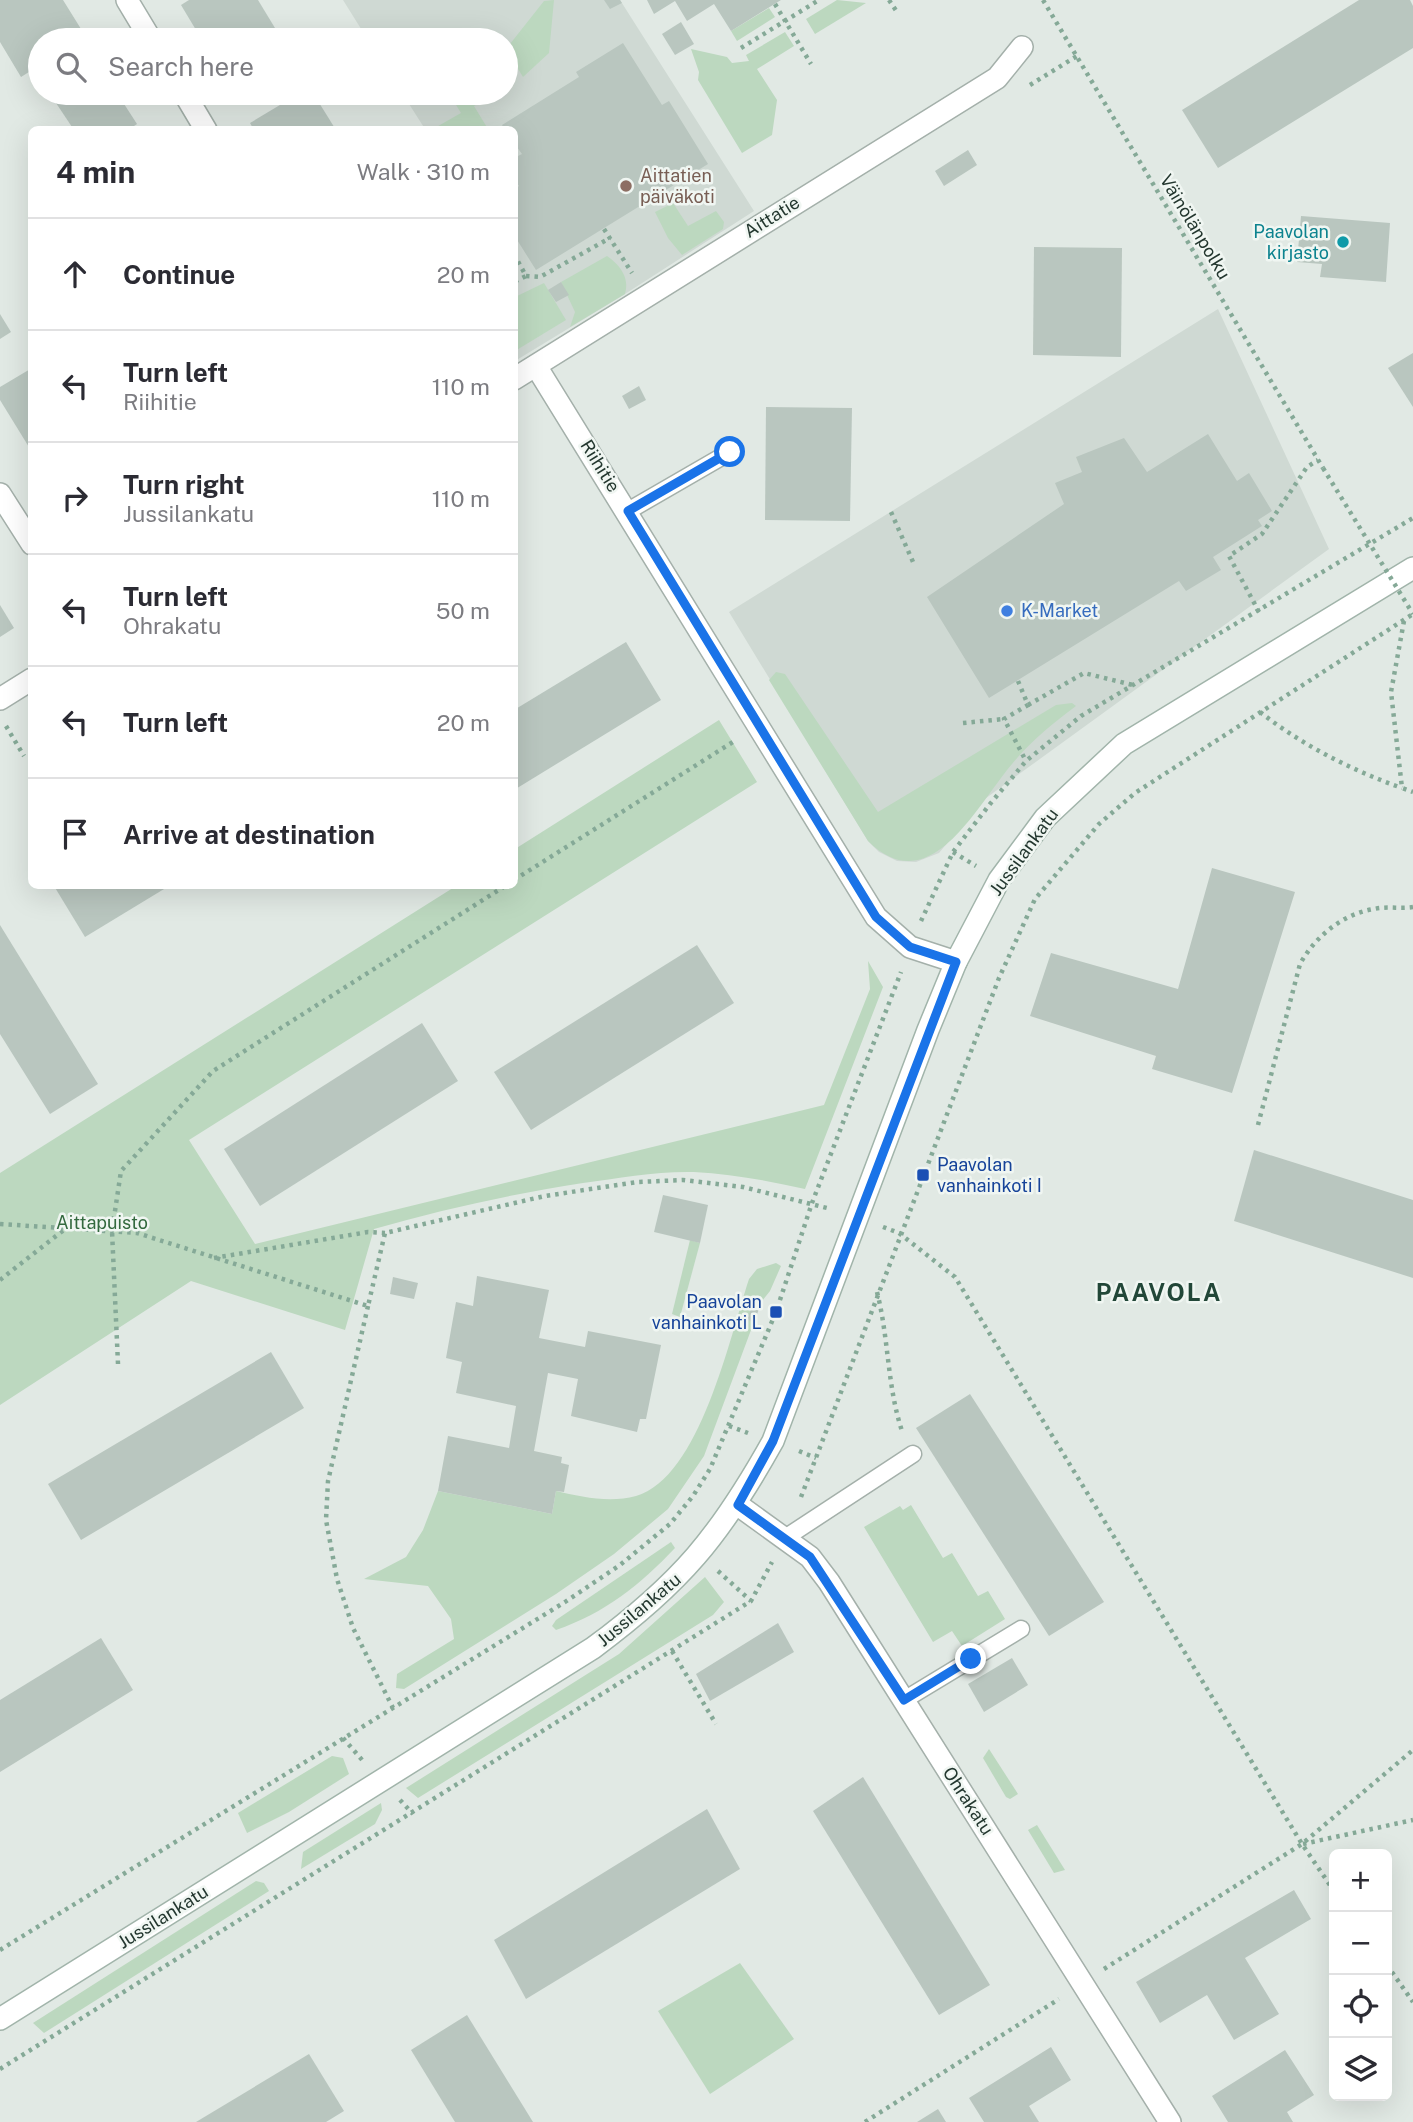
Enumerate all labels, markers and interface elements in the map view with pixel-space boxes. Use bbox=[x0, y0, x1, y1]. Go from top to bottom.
search box bbox=[28, 28, 518, 105]
icon: search bbox=[52, 48, 90, 86]
text: Search here bbox=[108, 51, 254, 82]
text: 4 min bbox=[56, 154, 135, 190]
text: Walk · 310 m bbox=[357, 158, 490, 185]
place label: Aittatien päiväkoti bbox=[640, 165, 715, 207]
street label: Väinölänpolku bbox=[1156, 170, 1235, 283]
marker: Aittatien päiväkoti bbox=[618, 178, 634, 194]
street label: Aittatie bbox=[740, 191, 803, 242]
place label: Paavolan kirjasto bbox=[1253, 221, 1329, 263]
marker: Paavolan kirjasto bbox=[1335, 234, 1351, 250]
icon: ahead bbox=[56, 255, 94, 293]
text: Continue bbox=[123, 259, 235, 290]
text: 20 m bbox=[437, 261, 490, 288]
text: Turn left bbox=[123, 357, 228, 388]
icon: left bbox=[56, 367, 94, 405]
text: 110 m bbox=[432, 373, 490, 400]
text: Riihitie bbox=[123, 388, 197, 415]
street label: Riihitie bbox=[576, 436, 625, 496]
route start bbox=[714, 436, 745, 467]
text: Turn right bbox=[123, 469, 245, 500]
icon: right bbox=[56, 479, 94, 517]
text: 110 m bbox=[432, 485, 490, 512]
text: Jussilankatu bbox=[123, 500, 254, 527]
text: Turn left bbox=[123, 581, 228, 612]
icon: left bbox=[56, 591, 94, 629]
text: 50 m bbox=[436, 597, 490, 624]
place label: K-Market bbox=[1021, 600, 1098, 621]
marker: K-Market bbox=[999, 603, 1015, 619]
text: Ohrakatu bbox=[123, 612, 221, 639]
icon: left bbox=[56, 703, 94, 741]
text: Turn left bbox=[123, 707, 228, 738]
text: 20 m bbox=[437, 709, 490, 736]
street label: Jussilankatu bbox=[985, 804, 1062, 899]
icon: arrive bbox=[56, 815, 94, 853]
text: Arrive at destination bbox=[123, 819, 375, 850]
place label: Paavolan vanhainkoti I bbox=[937, 1154, 1042, 1196]
marker: Paavolan vanhainkoti I bbox=[915, 1167, 931, 1183]
park label: Aittapuisto bbox=[56, 1212, 148, 1233]
district label: PAAVOLA bbox=[1096, 1278, 1222, 1306]
place label: Paavolan vanhainkoti L bbox=[652, 1291, 762, 1333]
marker: Paavolan vanhainkoti L bbox=[768, 1304, 784, 1320]
street label: Jussilankatu bbox=[593, 1569, 685, 1651]
route end bbox=[955, 1643, 986, 1674]
street label: Ohrakatu bbox=[939, 1763, 998, 1839]
map controls bbox=[1329, 1849, 1392, 2101]
button: + bbox=[1329, 1849, 1392, 1912]
street label: Jussilankatu bbox=[114, 1880, 212, 1953]
button: − bbox=[1329, 1912, 1392, 1975]
button: locate bbox=[1329, 1975, 1392, 2038]
button: layers bbox=[1329, 2038, 1392, 2101]

